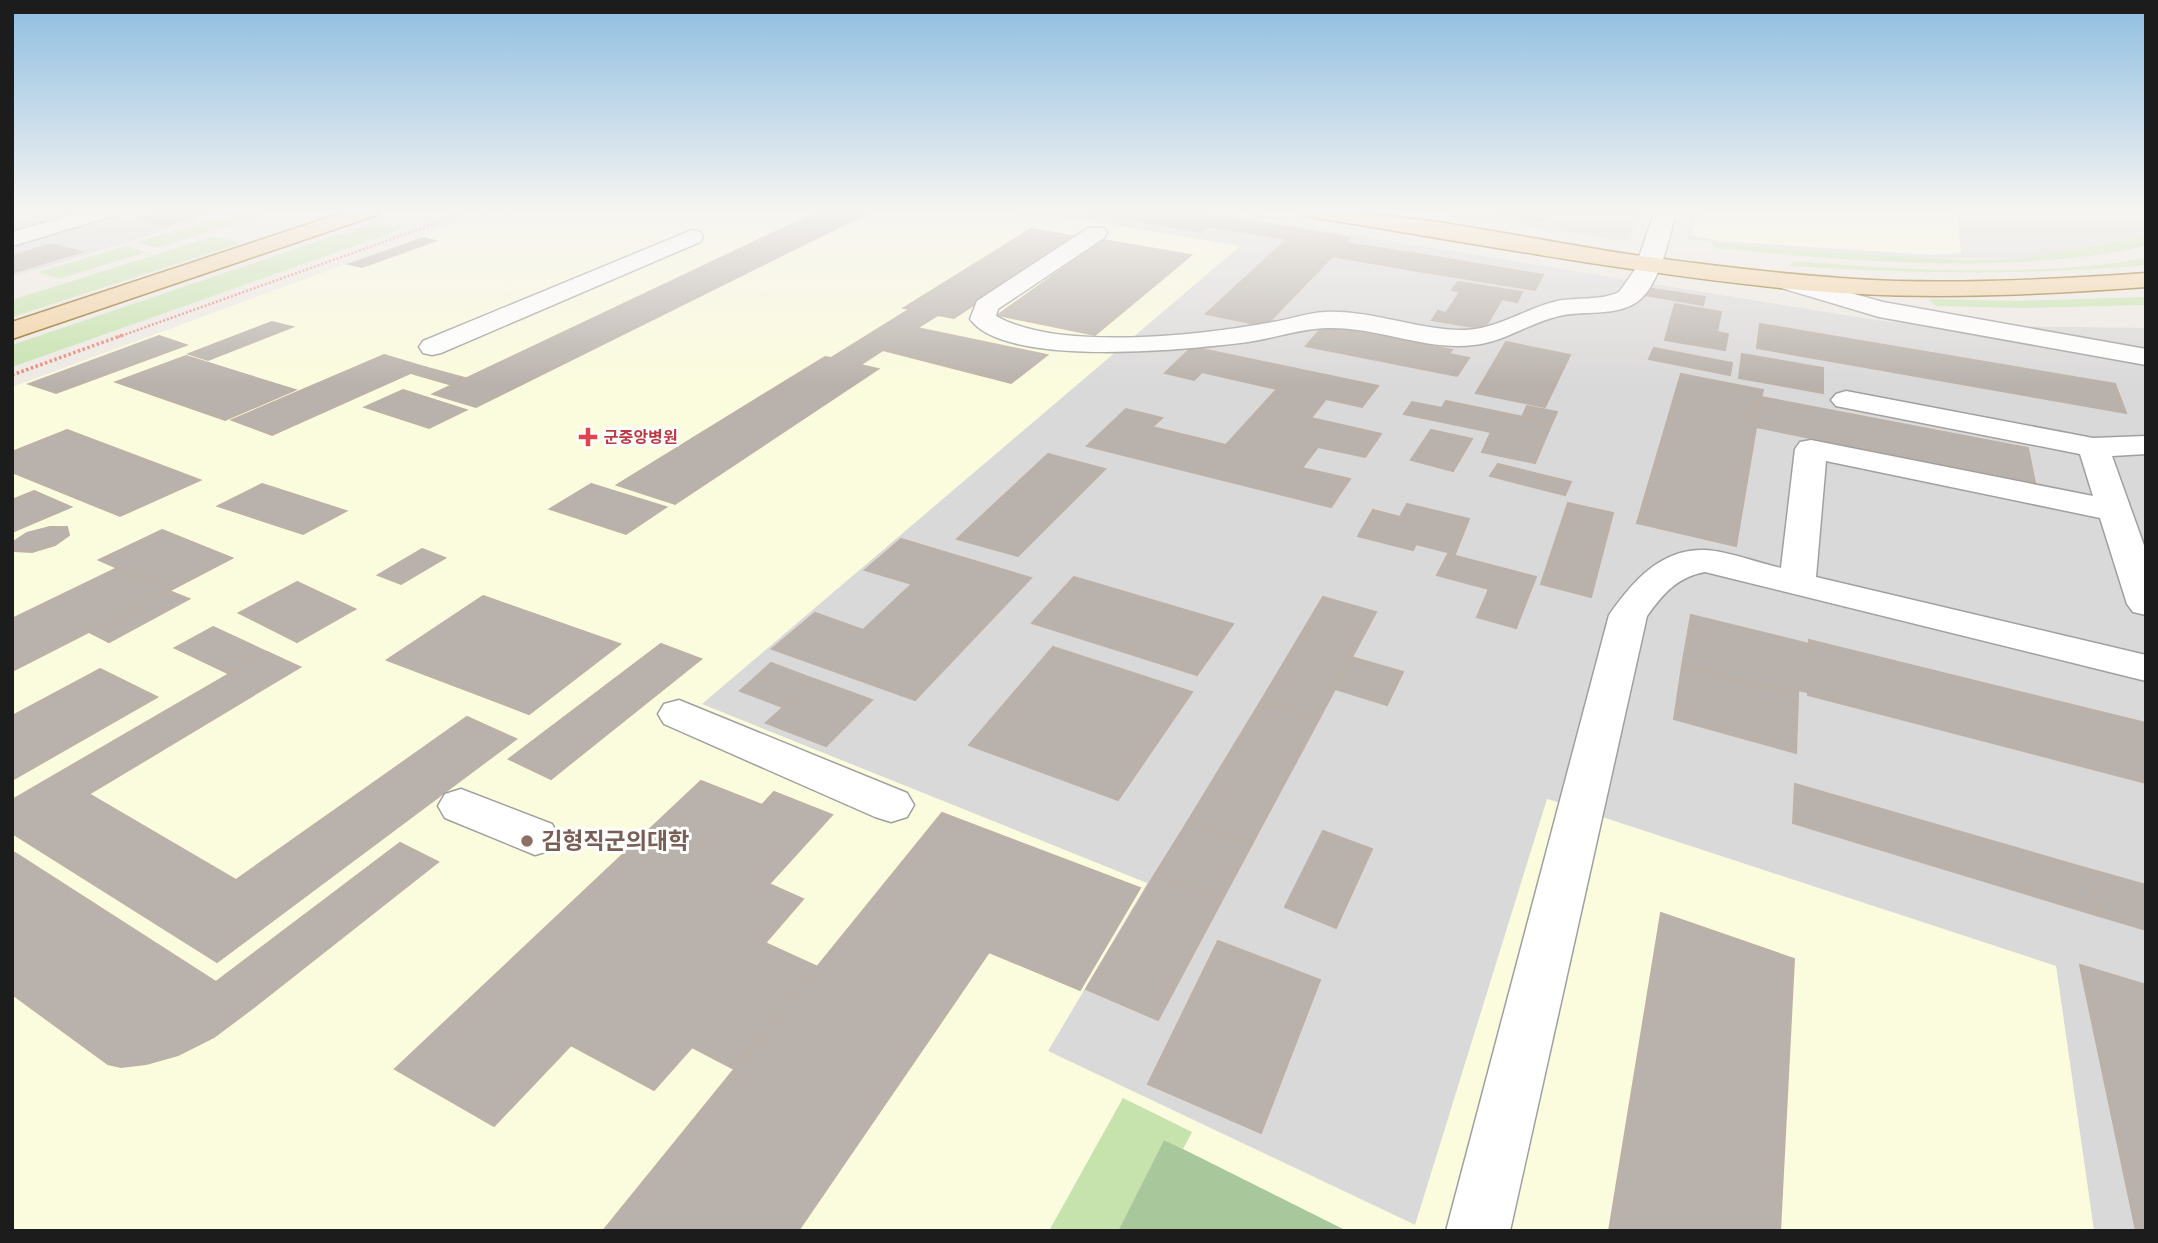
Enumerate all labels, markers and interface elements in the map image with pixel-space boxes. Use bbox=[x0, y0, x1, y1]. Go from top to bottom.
marker: 군중앙병원 bbox=[578, 427, 598, 447]
place label: 군중앙병원 bbox=[604, 428, 678, 447]
place label: 김형직군의대학 bbox=[541, 828, 689, 855]
marker: 김형직군의대학 bbox=[519, 833, 535, 849]

